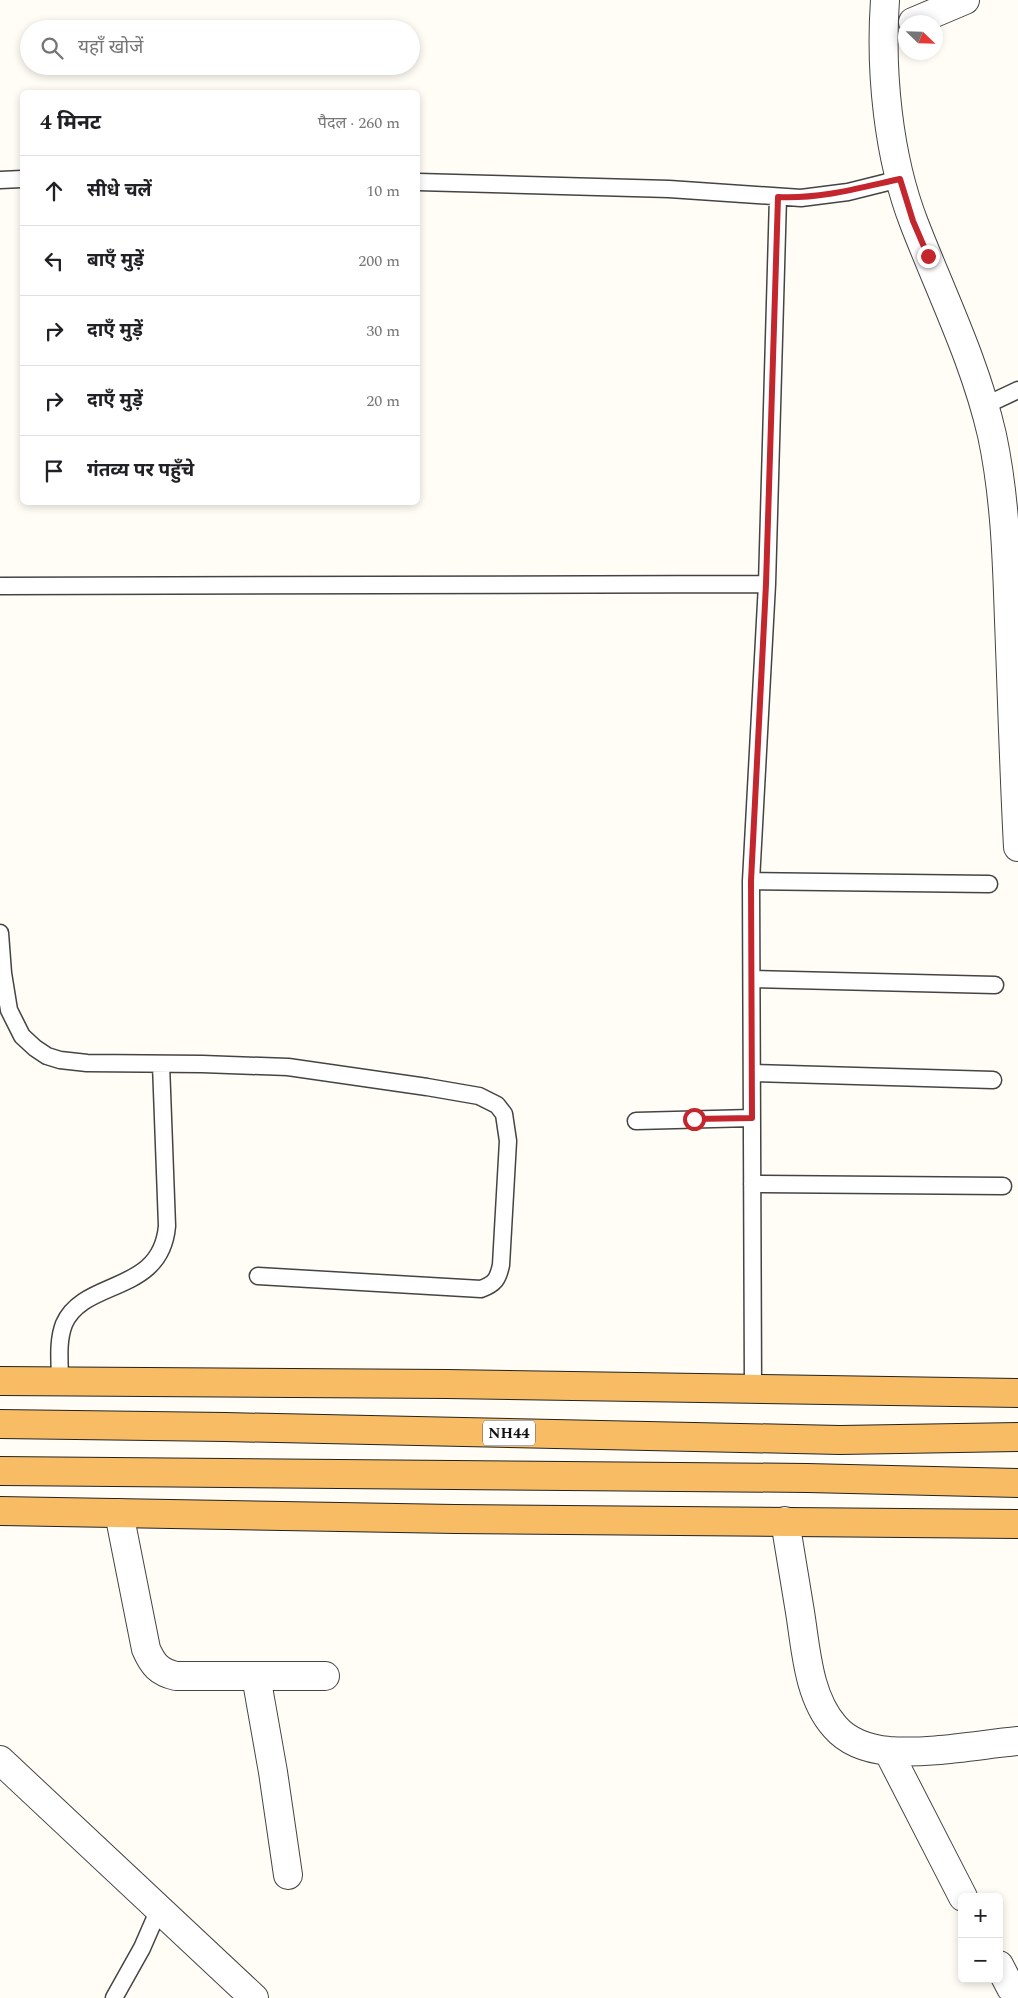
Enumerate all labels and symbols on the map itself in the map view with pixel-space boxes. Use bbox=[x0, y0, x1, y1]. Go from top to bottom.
north arrow bbox=[898, 15, 943, 60]
route end bbox=[917, 245, 940, 268]
route start bbox=[683, 1108, 706, 1131]
road number: NH44 bbox=[483, 1420, 535, 1446]

